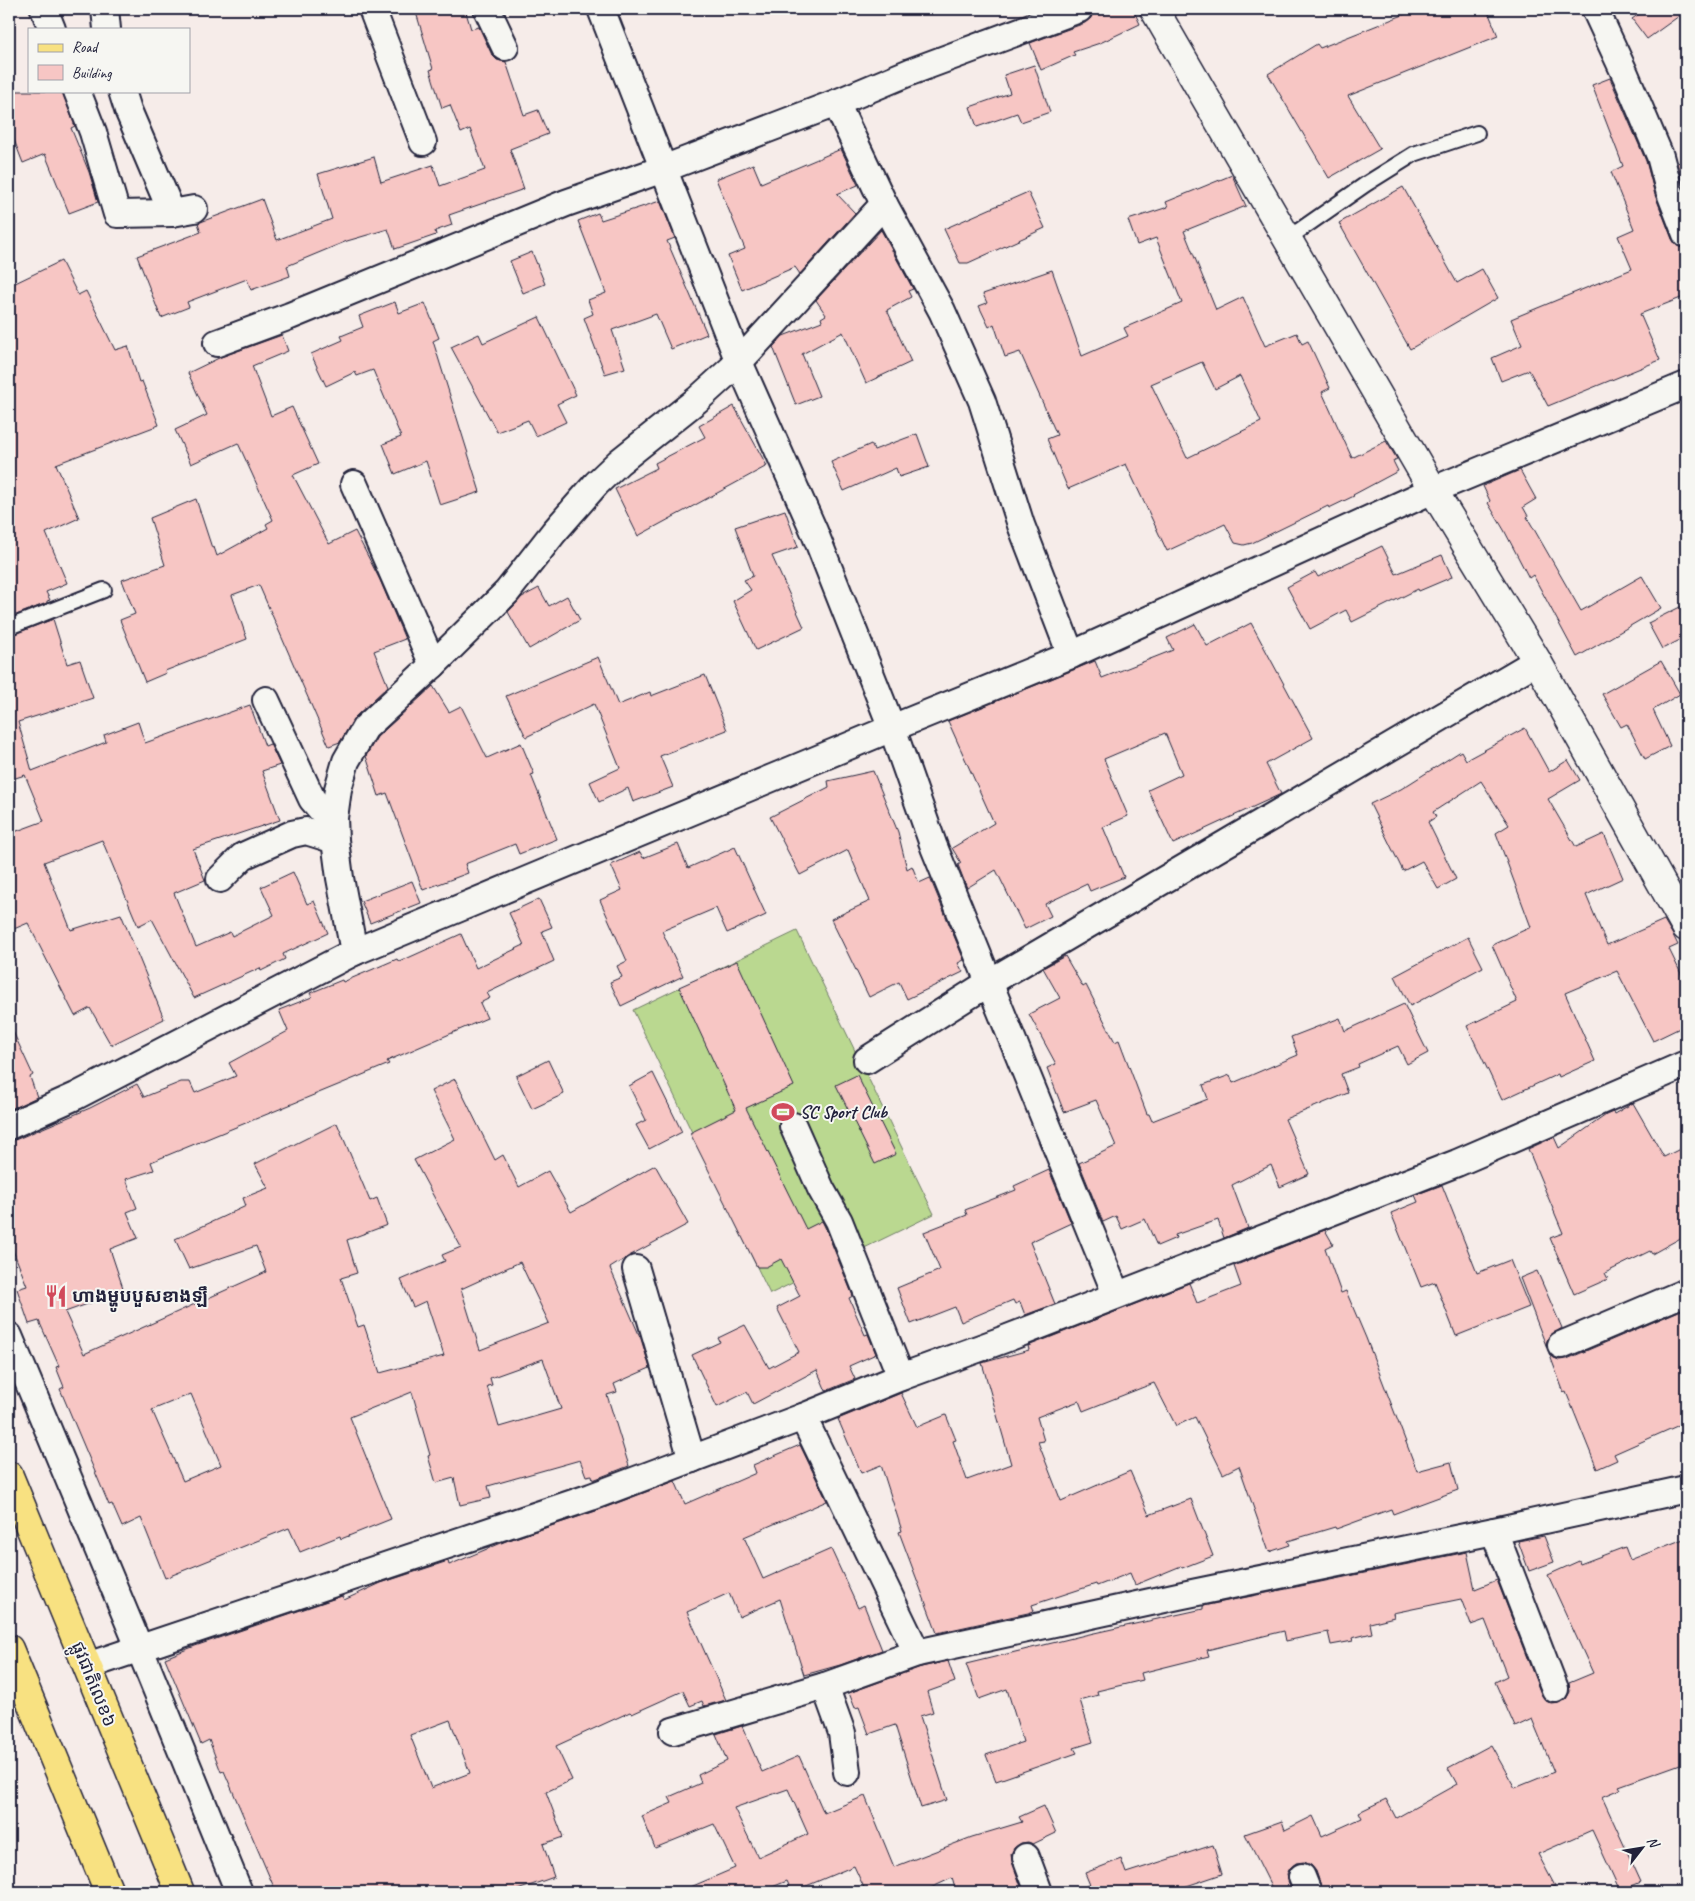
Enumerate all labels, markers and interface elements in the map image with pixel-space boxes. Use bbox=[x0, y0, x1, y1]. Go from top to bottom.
legend bbox=[28, 28, 190, 92]
text: Road bbox=[72, 38, 99, 57]
text: Building bbox=[72, 64, 112, 83]
sports icon: SC Sport Club bbox=[770, 1099, 796, 1125]
place label: SC Sport Club bbox=[800, 1101, 888, 1123]
restaurant icon: ហាងម្ហូបបួសខាងឡឹ bbox=[43, 1283, 69, 1309]
place label: ហាងម្ហូបបួសខាងឡឹ bbox=[72, 1285, 208, 1312]
street label: ផ្លូវជាតិលេខ៦ bbox=[62, 1638, 121, 1732]
north arrow bbox=[1618, 1824, 1668, 1874]
text: N bbox=[1643, 1833, 1663, 1852]

